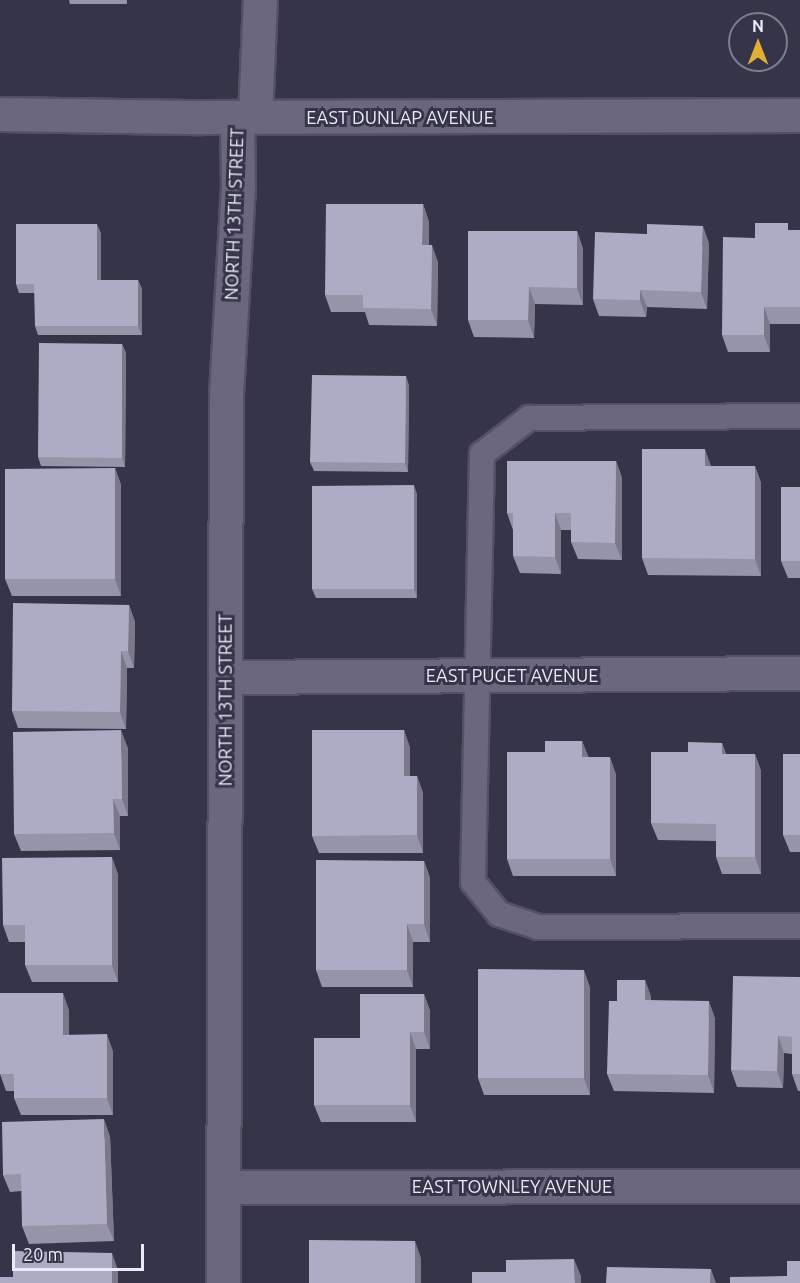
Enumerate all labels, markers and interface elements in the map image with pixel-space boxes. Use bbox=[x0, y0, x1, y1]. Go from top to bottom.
north arrow bbox=[728, 12, 788, 72]
text: N bbox=[752, 17, 764, 35]
street label: EAST DUNLAP AVENUE bbox=[306, 106, 494, 128]
street label: NORTH 13TH STREET bbox=[220, 127, 248, 301]
street label: NORTH 13TH STREET bbox=[214, 614, 236, 786]
street label: EAST PUGET AVENUE bbox=[426, 664, 598, 686]
street label: EAST TOWNLEY AVENUE bbox=[412, 1175, 612, 1197]
scale bar bbox=[15, 1232, 147, 1270]
text: 20 m bbox=[23, 1244, 63, 1264]

